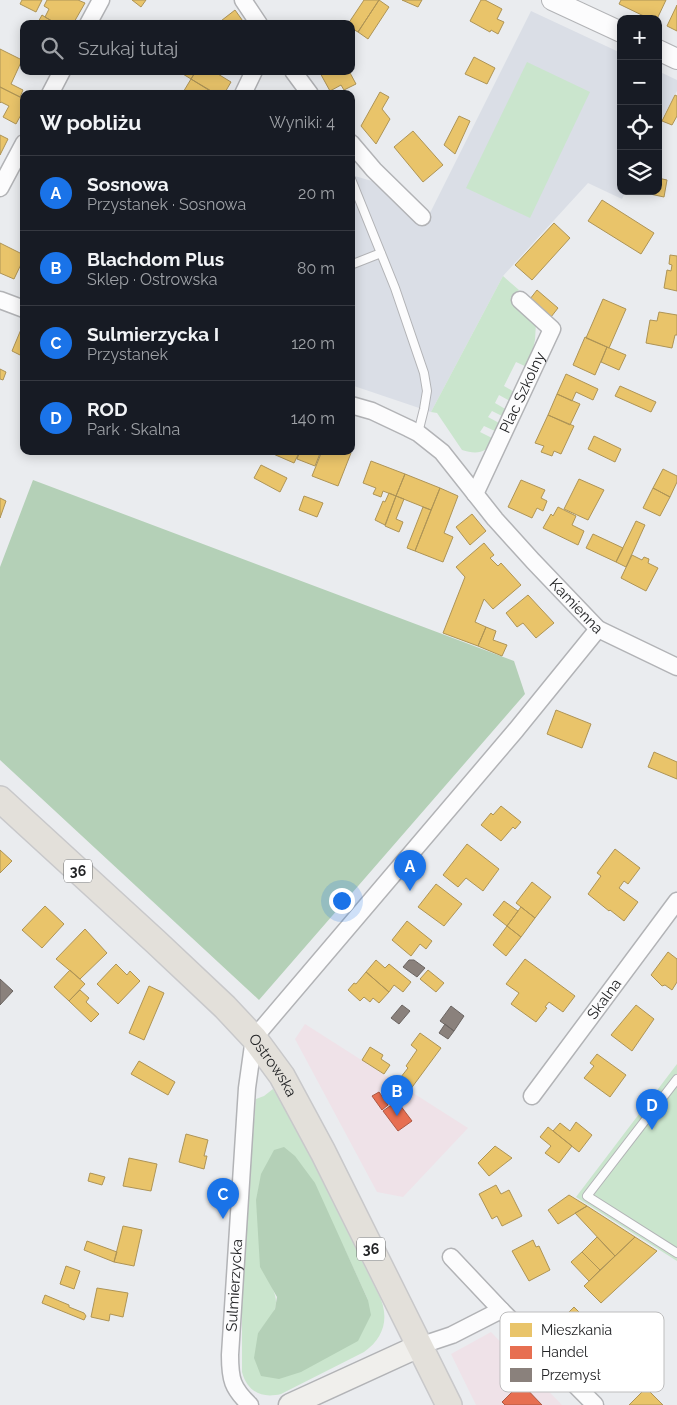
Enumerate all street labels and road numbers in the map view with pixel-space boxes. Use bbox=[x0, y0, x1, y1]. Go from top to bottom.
street label: Plac Szkolny bbox=[496, 349, 549, 436]
street label: Kamienna bbox=[546, 575, 607, 637]
road number: 36 bbox=[64, 859, 92, 882]
street label: Skalna bbox=[583, 975, 625, 1023]
street label: Ostrowska bbox=[245, 1030, 300, 1100]
street label: Sulmierzycka bbox=[223, 1238, 246, 1332]
road number: 36 bbox=[357, 1238, 385, 1260]

